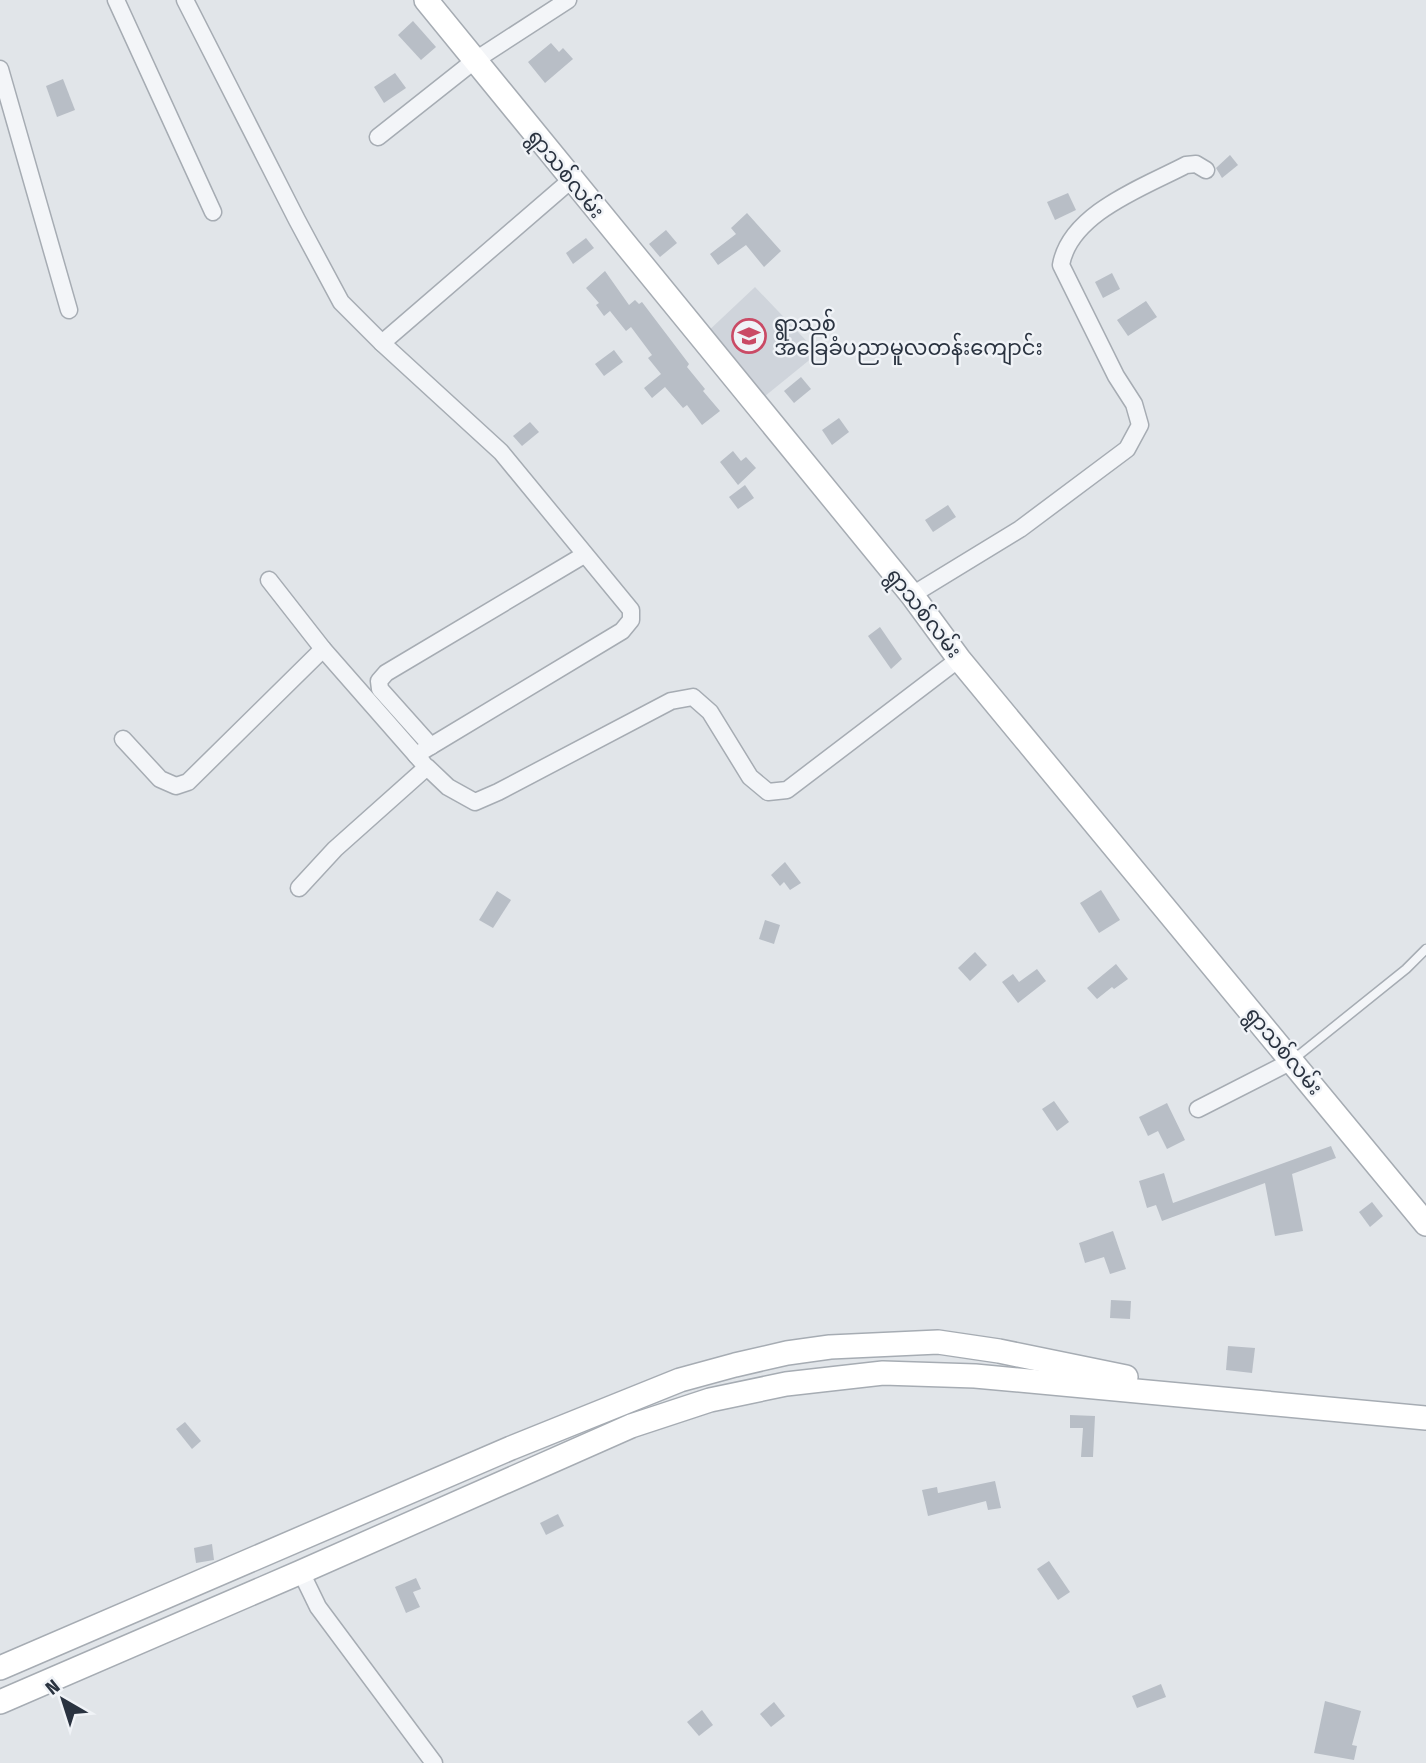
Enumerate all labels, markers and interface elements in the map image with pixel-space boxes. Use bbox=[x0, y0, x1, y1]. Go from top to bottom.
street label: ရွာသစ်လမ်း bbox=[519, 122, 612, 226]
place label: ရွာသစ် အခြေခံပညာမူလတန်းကျောင်း bbox=[774, 308, 1043, 366]
school or university icon: ရွာသစ် အခြေခံပညာမူလတန်းကျောင်း bbox=[730, 317, 768, 355]
street label: ရွာသစ်လမ်း bbox=[878, 561, 970, 666]
street label: ရွာသစ်လမ်း bbox=[1237, 1000, 1331, 1103]
north arrow bbox=[28, 1665, 98, 1735]
text: N bbox=[41, 1675, 64, 1700]

